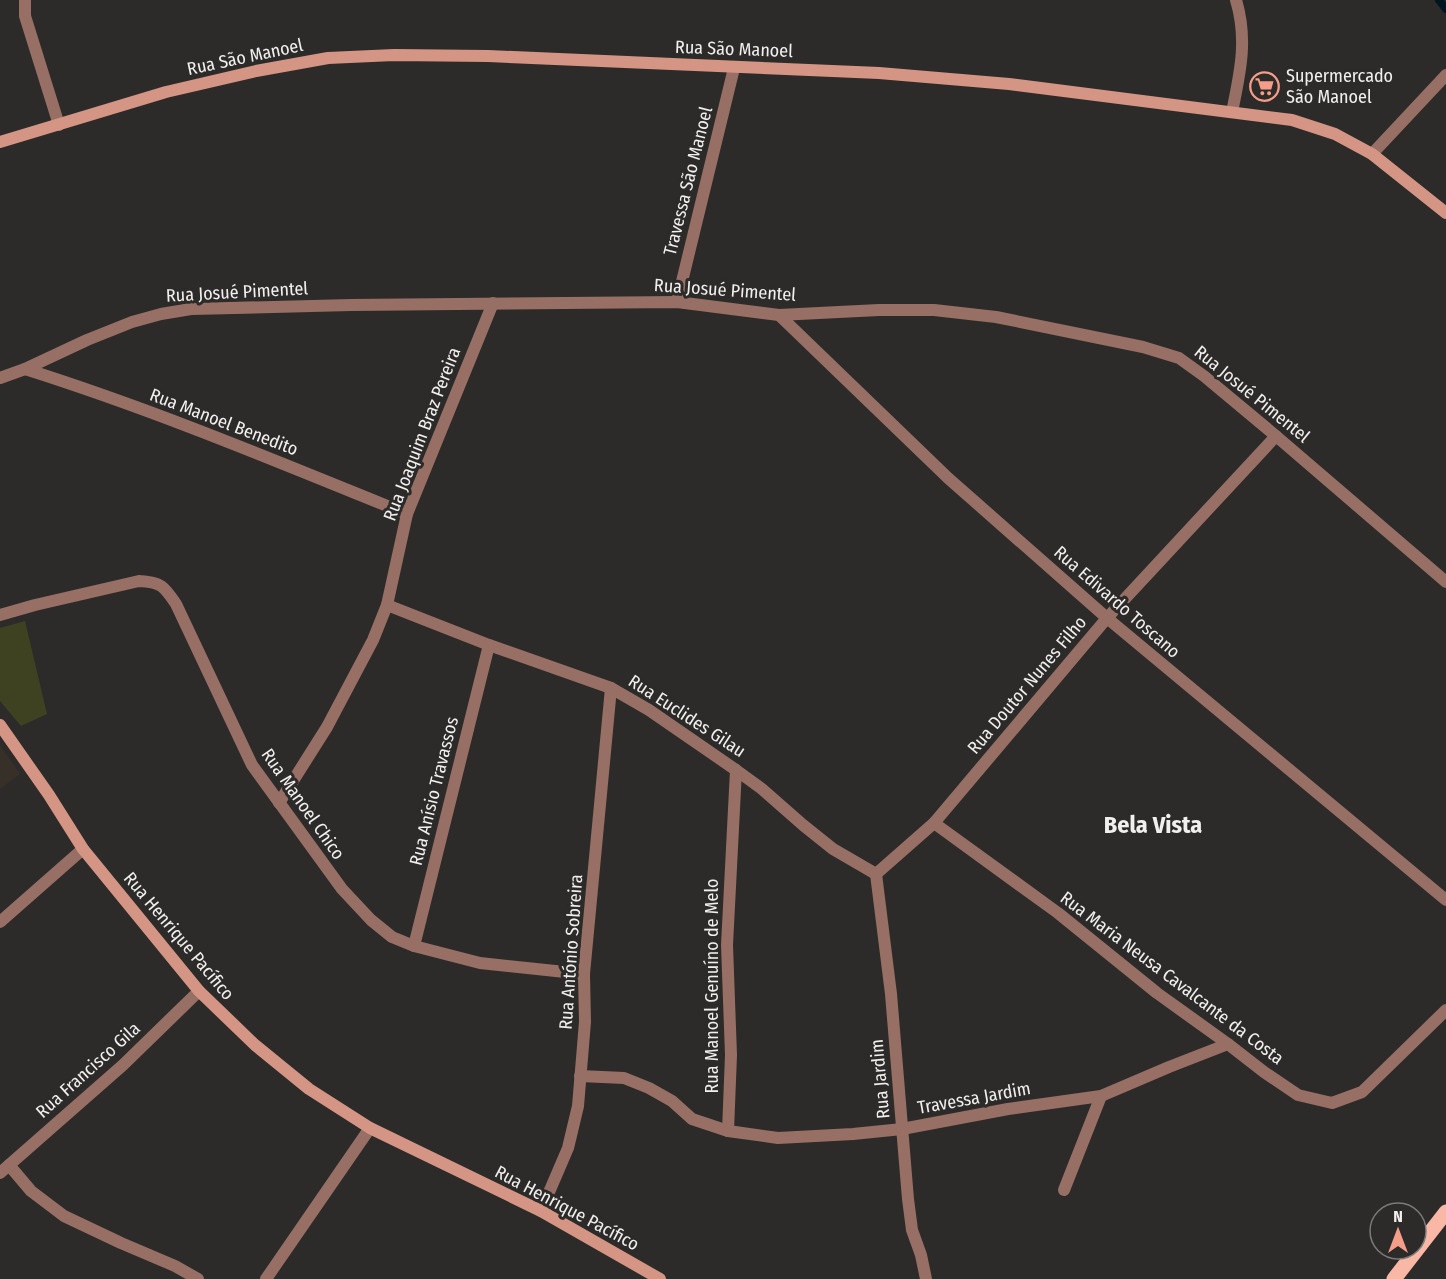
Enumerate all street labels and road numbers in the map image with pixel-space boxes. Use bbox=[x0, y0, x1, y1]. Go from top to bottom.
street label: Rua São Manoel bbox=[185, 34, 305, 80]
street label: Rua São Manoel bbox=[675, 36, 794, 62]
street label: Travessa São Manoel bbox=[659, 104, 717, 258]
street label: Rua Josué Pimentel bbox=[653, 274, 797, 306]
street label: Rua Josué Pimentel bbox=[165, 277, 309, 307]
street label: Rua Josué Pimentel bbox=[1190, 341, 1314, 447]
street label: Rua Joaquim Braz Pereira bbox=[379, 344, 465, 524]
street label: Rua Manoel Benedito bbox=[147, 384, 301, 460]
street label: Rua Edivardo Toscano bbox=[1049, 541, 1185, 663]
street label: Rua Doutor Nunes Filho bbox=[963, 612, 1091, 758]
street label: Rua Euclides Gilau bbox=[624, 670, 750, 762]
street label: Rua Anísio Travassos bbox=[405, 714, 463, 868]
street label: Rua Manoel Chico bbox=[257, 744, 349, 864]
street label: Rua Henrique Pacífico bbox=[119, 868, 239, 1004]
street label: Rua António Sobreira bbox=[555, 873, 587, 1030]
street label: Rua Manoel Genuíno de Melo bbox=[701, 878, 723, 1094]
street label: Rua Maria Neusa Cavalcante da Costa bbox=[1056, 887, 1288, 1069]
street label: Rua Francisco Gila bbox=[31, 1017, 145, 1123]
street label: Rua Jardim bbox=[866, 1038, 894, 1120]
street label: Travessa Jardim bbox=[916, 1077, 1032, 1119]
street label: Rua Henrique Pacífico bbox=[491, 1161, 643, 1255]

